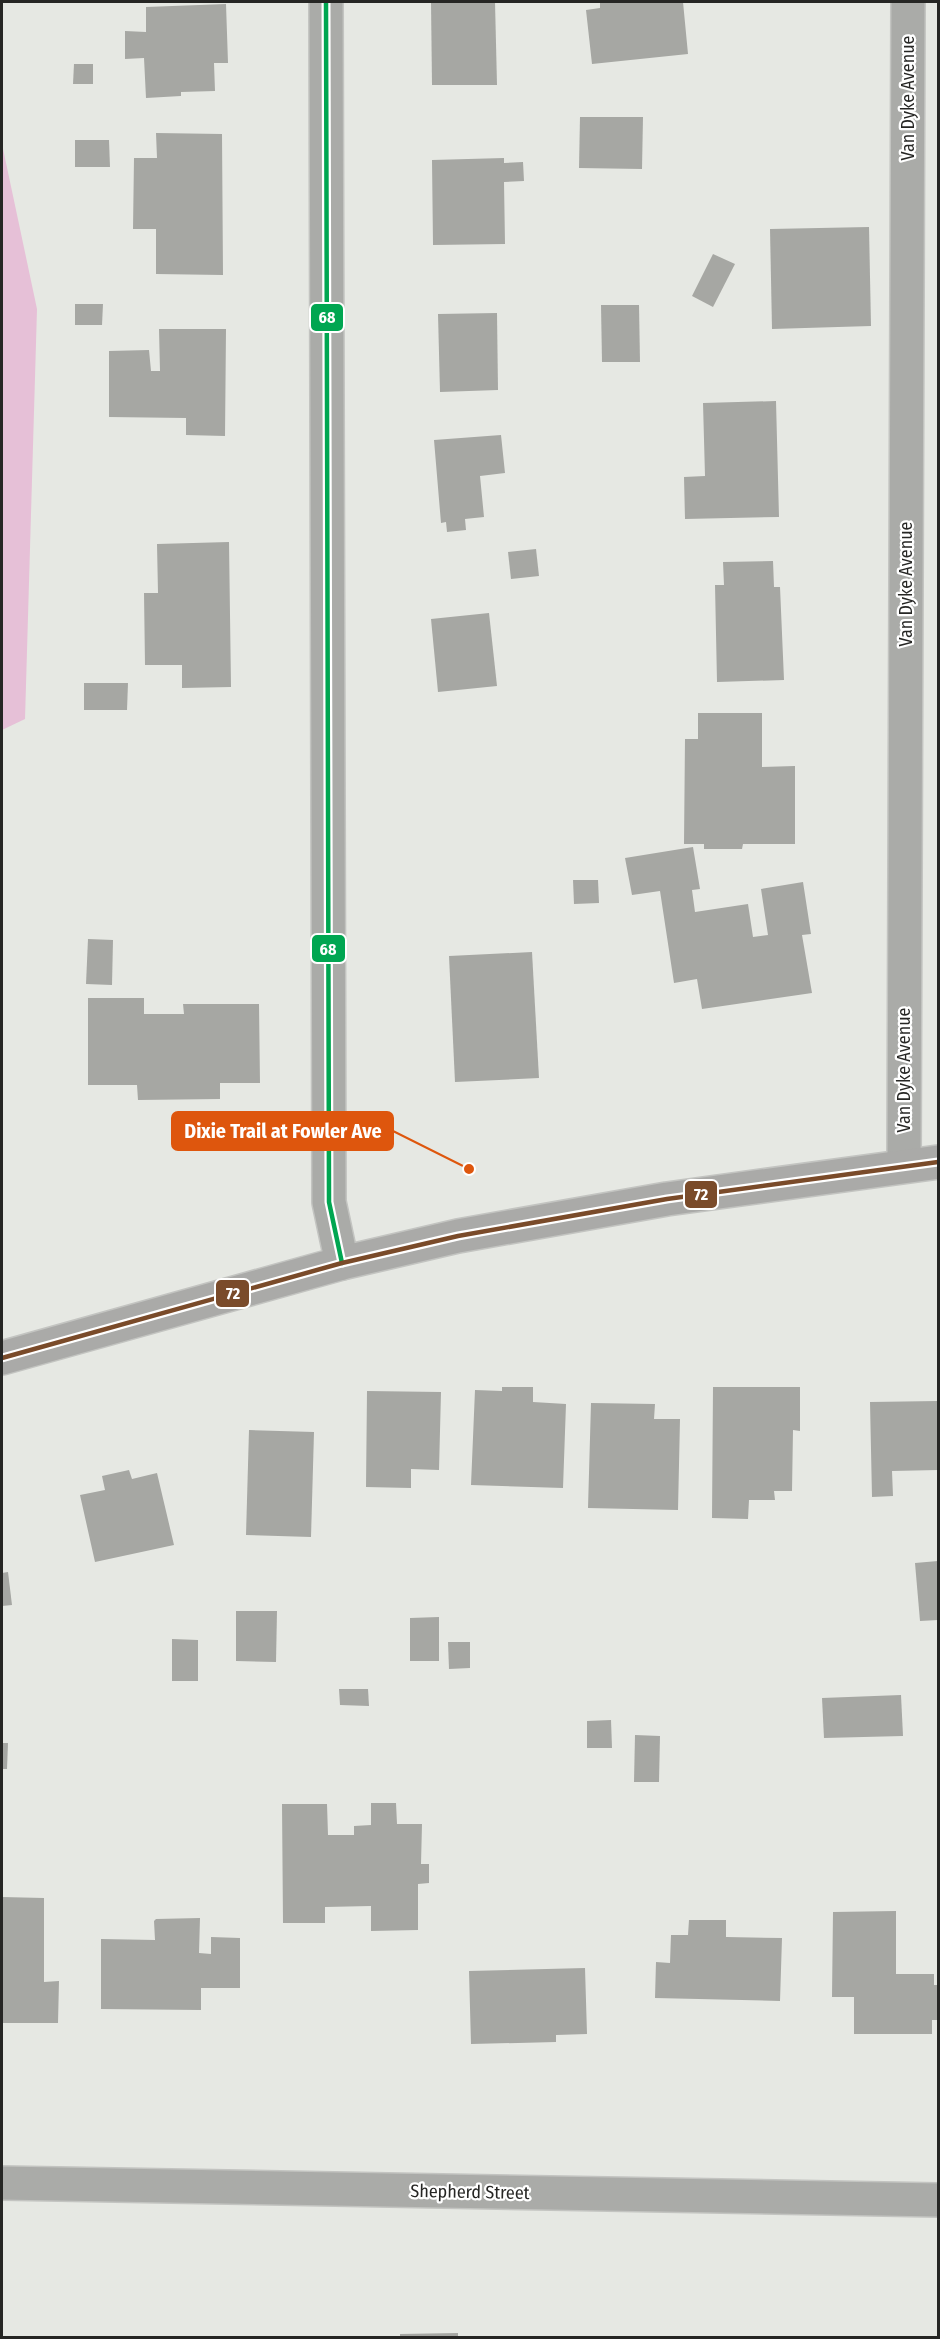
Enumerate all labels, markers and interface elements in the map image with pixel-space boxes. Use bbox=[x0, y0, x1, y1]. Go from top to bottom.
street label: Van Dyke Avenue bbox=[897, 35, 919, 160]
line badge: 68 bbox=[310, 303, 344, 332]
text: 68 bbox=[319, 308, 336, 327]
street label: Van Dyke Avenue bbox=[895, 521, 917, 646]
line badge: 68 bbox=[311, 934, 346, 963]
text: 68 bbox=[320, 940, 337, 959]
street label: Van Dyke Avenue bbox=[893, 1007, 915, 1132]
callout: Dixie Trail at Fowler Ave bbox=[172, 1112, 393, 1150]
text: Dixie Trail at Fowler Ave bbox=[184, 1119, 382, 1143]
line badge: 72 bbox=[684, 1180, 718, 1209]
text: 72 bbox=[694, 1185, 709, 1204]
line badge: 72 bbox=[215, 1279, 250, 1308]
text: 72 bbox=[226, 1284, 241, 1303]
street label: Shepherd Street bbox=[410, 2180, 530, 2204]

